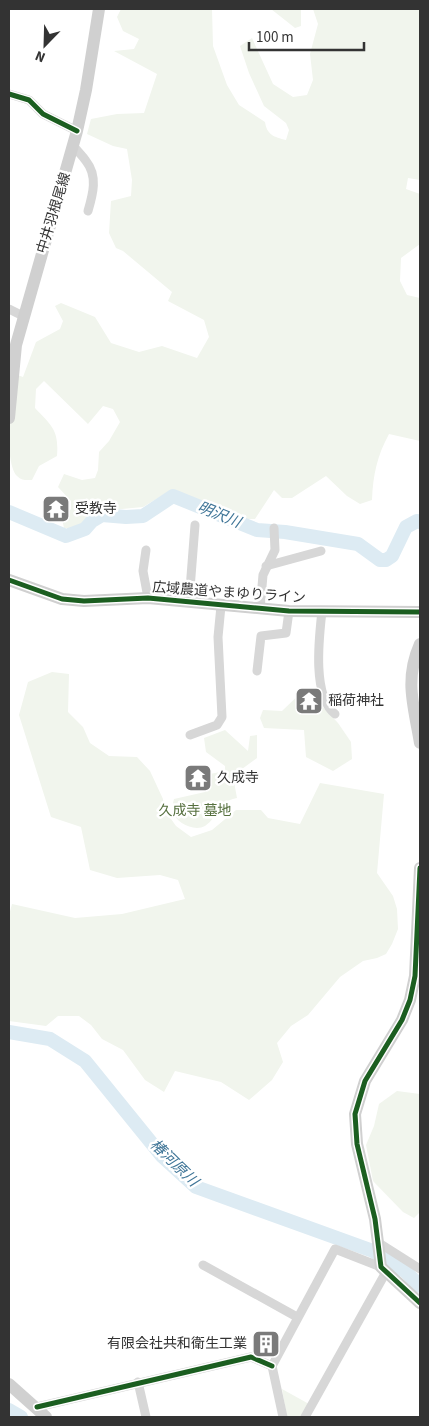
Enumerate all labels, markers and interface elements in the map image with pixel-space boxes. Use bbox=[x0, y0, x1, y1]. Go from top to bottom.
north arrow bbox=[20, 20, 70, 70]
scale bar bbox=[249, 20, 364, 52]
text: 100 m bbox=[256, 27, 294, 48]
text: N bbox=[32, 45, 49, 67]
street label: 中井羽根尾線 bbox=[32, 170, 76, 256]
temple icon: 受教寺 bbox=[41, 494, 71, 524]
water label: 明沢川 bbox=[194, 497, 246, 534]
place label: 受教寺 bbox=[75, 499, 117, 519]
street label: 広域農道やまゆりライン bbox=[151, 578, 307, 608]
temple icon: 稲荷神社 bbox=[294, 686, 324, 716]
place label: 稲荷神社 bbox=[328, 691, 384, 711]
temple icon: 久成寺 bbox=[183, 763, 213, 793]
place label: 久成寺 bbox=[217, 768, 259, 788]
park label: 久成寺 墓地 bbox=[159, 801, 231, 821]
water label: 椿河原川 bbox=[145, 1135, 204, 1193]
building icon: 有限会社共和衛生工業 bbox=[251, 1329, 281, 1359]
place label: 有限会社共和衛生工業 bbox=[107, 1334, 247, 1354]

